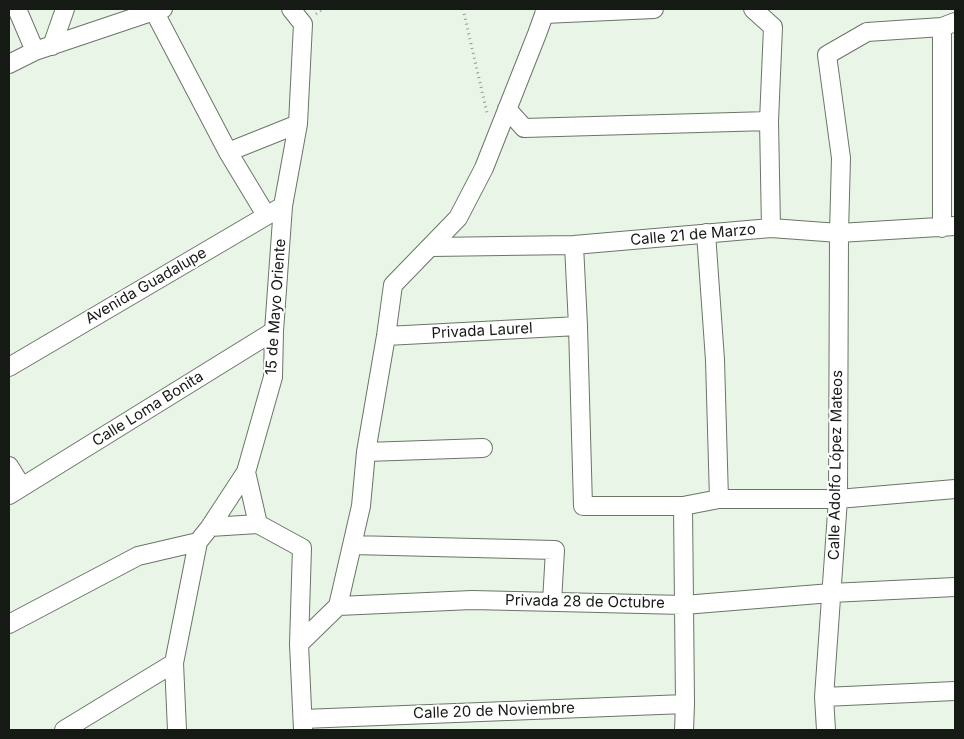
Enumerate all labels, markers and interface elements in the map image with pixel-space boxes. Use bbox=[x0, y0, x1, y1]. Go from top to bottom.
street label: Calle 21 de Marzo bbox=[630, 221, 756, 249]
street label: 15 de Mayo Oriente bbox=[262, 238, 290, 376]
street label: Avenida Guadalupe bbox=[82, 244, 210, 328]
street label: Privada Laurel bbox=[431, 319, 533, 343]
street label: Calle Loma Bonita bbox=[89, 368, 207, 450]
street label: Calle Adolfo López Mateos bbox=[825, 370, 847, 560]
street label: Privada 28 de Octubre bbox=[505, 592, 665, 612]
street label: Calle 20 de Noviembre bbox=[413, 699, 575, 723]

